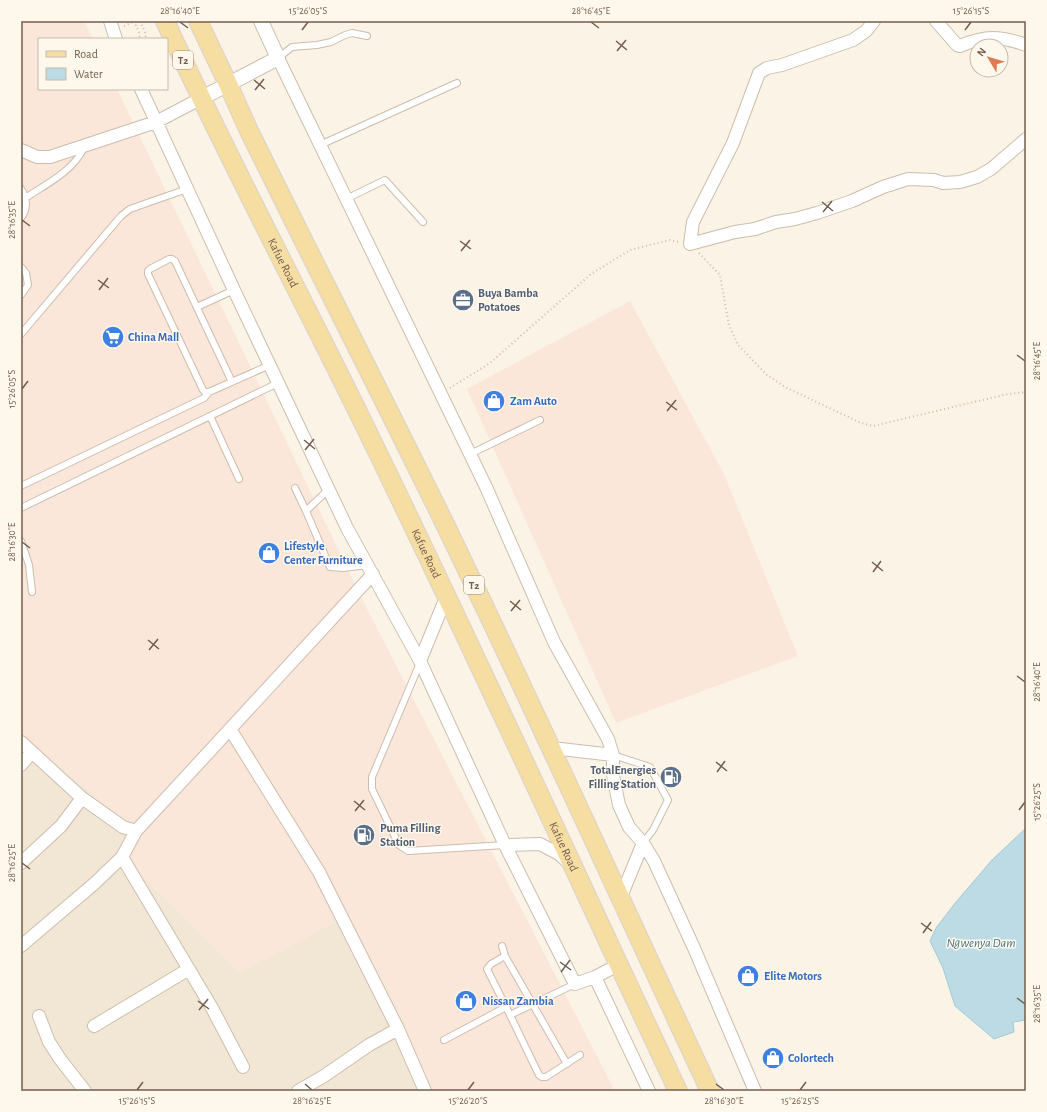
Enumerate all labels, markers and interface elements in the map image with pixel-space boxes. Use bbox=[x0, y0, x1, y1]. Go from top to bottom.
text: 28°16'40"E bbox=[160, 6, 200, 16]
text: 15°26'05"S bbox=[289, 6, 327, 16]
text: 28°16'45"E bbox=[572, 6, 610, 16]
text: 15°26'15"S bbox=[953, 6, 990, 16]
legend bbox=[38, 38, 168, 90]
north arrow bbox=[969, 38, 1009, 78]
text: N bbox=[975, 46, 988, 59]
text: Road bbox=[74, 48, 98, 60]
road number: T2 bbox=[173, 51, 193, 69]
text: Water bbox=[74, 68, 103, 80]
text: 28°16'35"E bbox=[7, 201, 17, 239]
street label: Kafue Road bbox=[266, 236, 300, 289]
office icon: Buya Bamba Potatoes bbox=[450, 287, 476, 313]
place label: Buya Bamba Potatoes bbox=[478, 287, 539, 313]
supermarket icon: China Mall bbox=[100, 324, 126, 350]
place label: China Mall bbox=[128, 331, 179, 343]
text: 28°16'45"E bbox=[1032, 342, 1042, 380]
text: 15°26'05"S bbox=[7, 370, 17, 408]
shop icon: Zam Auto bbox=[481, 388, 507, 414]
place label: Zam Auto bbox=[510, 395, 557, 407]
text: 28°16'30"E bbox=[7, 522, 17, 562]
street label: Kafue Road bbox=[409, 527, 443, 580]
shop icon: Lifestyle Center Furniture bbox=[256, 540, 282, 566]
place label: Lifestyle Center Furniture bbox=[284, 540, 363, 566]
road number: T2 bbox=[464, 576, 484, 594]
text: 28°16'40"E bbox=[1032, 662, 1042, 702]
place label: TotalEnergies Filling Station bbox=[589, 764, 656, 790]
fuel station icon: TotalEnergies Filling Station bbox=[658, 764, 684, 790]
text: 15°26'25"S bbox=[1032, 783, 1042, 821]
street label: Kafue Road bbox=[547, 820, 580, 873]
fuel station icon: Puma Filling Station bbox=[351, 822, 377, 848]
place label: Puma Filling Station bbox=[380, 822, 441, 848]
text: 28°16'25"E bbox=[7, 844, 17, 882]
water label: Ngwenya Dam bbox=[946, 937, 1016, 950]
shop icon: Elite Motors bbox=[735, 963, 761, 989]
place label: Elite Motors bbox=[764, 970, 822, 982]
text: 28°16'35"E bbox=[1032, 985, 1042, 1023]
shop icon: Nissan Zambia bbox=[453, 988, 479, 1014]
place label: Nissan Zambia bbox=[482, 995, 554, 1007]
shop icon: Colortech bbox=[760, 1045, 786, 1071]
place label: Colortech bbox=[788, 1052, 834, 1064]
text: 15°26'15"S bbox=[119, 1096, 156, 1106]
text: 28°16'25"E bbox=[293, 1096, 331, 1106]
text: 15°26'20"S bbox=[449, 1096, 488, 1106]
text: 28°16'30"E bbox=[704, 1096, 744, 1106]
text: 15°26'25"S bbox=[781, 1096, 819, 1106]

